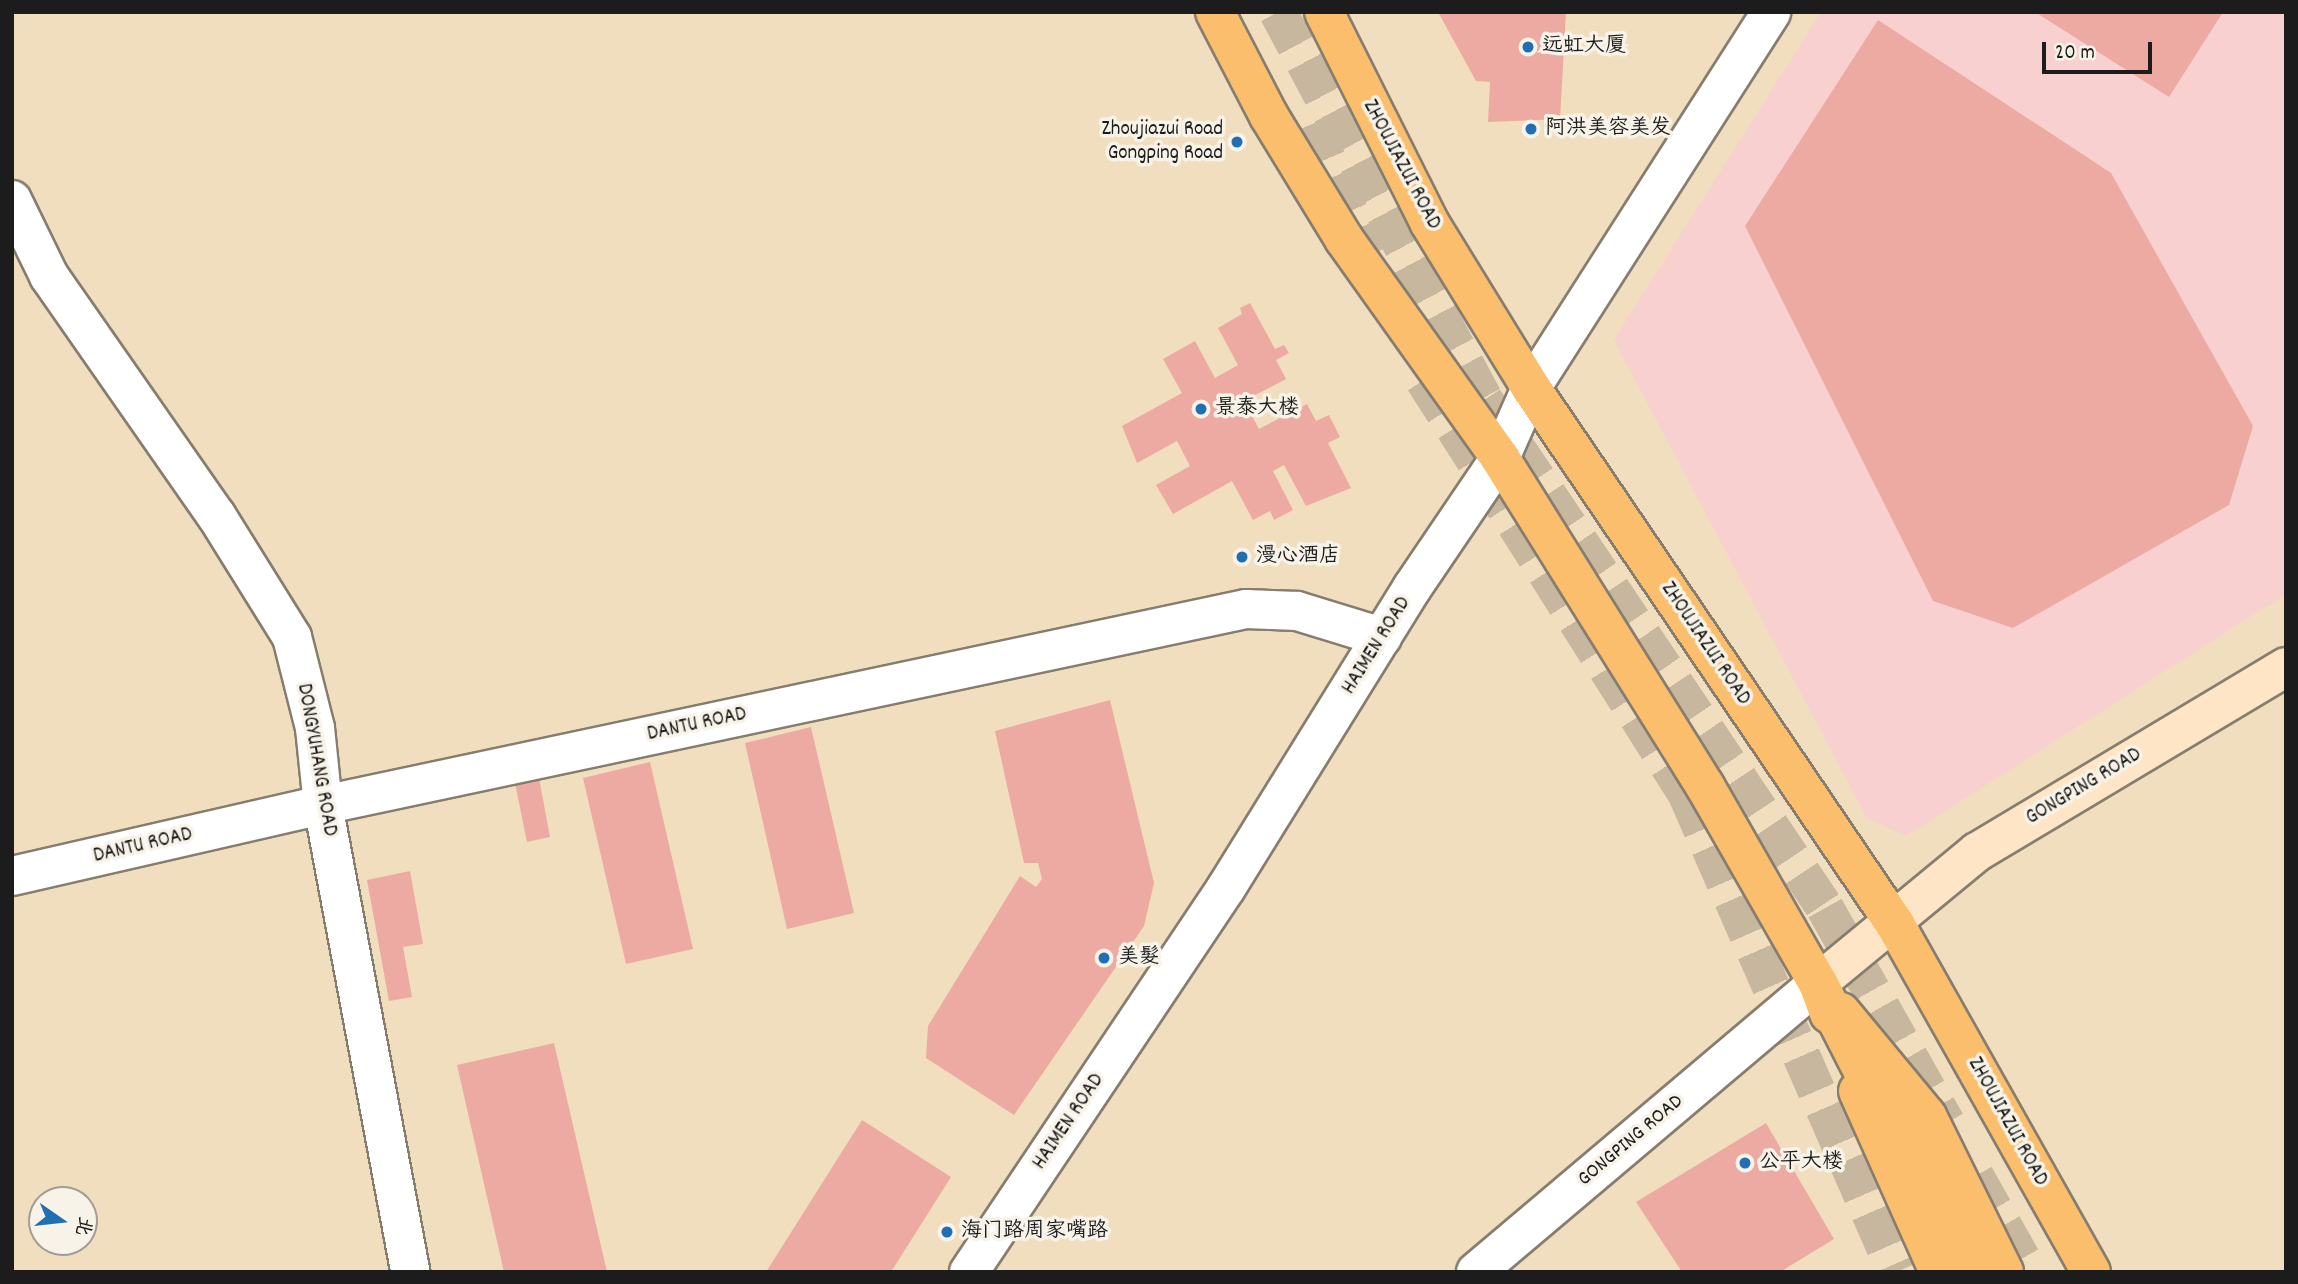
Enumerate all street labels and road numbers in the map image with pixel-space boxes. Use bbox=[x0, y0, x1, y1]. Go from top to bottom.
street label: ZHOUJIAZUI ROAD bbox=[1356, 96, 1446, 234]
street label: ZHOUJIAZUI ROAD bbox=[1655, 578, 1755, 710]
street label: HAIMEN ROAD bbox=[1337, 593, 1417, 699]
street label: DONGYUHANG ROAD bbox=[290, 682, 342, 838]
street label: DANTU ROAD bbox=[645, 702, 749, 748]
street label: GONGPING ROAD bbox=[2022, 743, 2146, 831]
street label: DANTU ROAD bbox=[91, 822, 195, 870]
street label: ZHOUJIAZUI ROAD bbox=[1961, 1053, 2053, 1191]
street label: HAIMEN ROAD bbox=[1028, 1069, 1110, 1175]
street label: GONGPING ROAD bbox=[1573, 1090, 1689, 1192]

